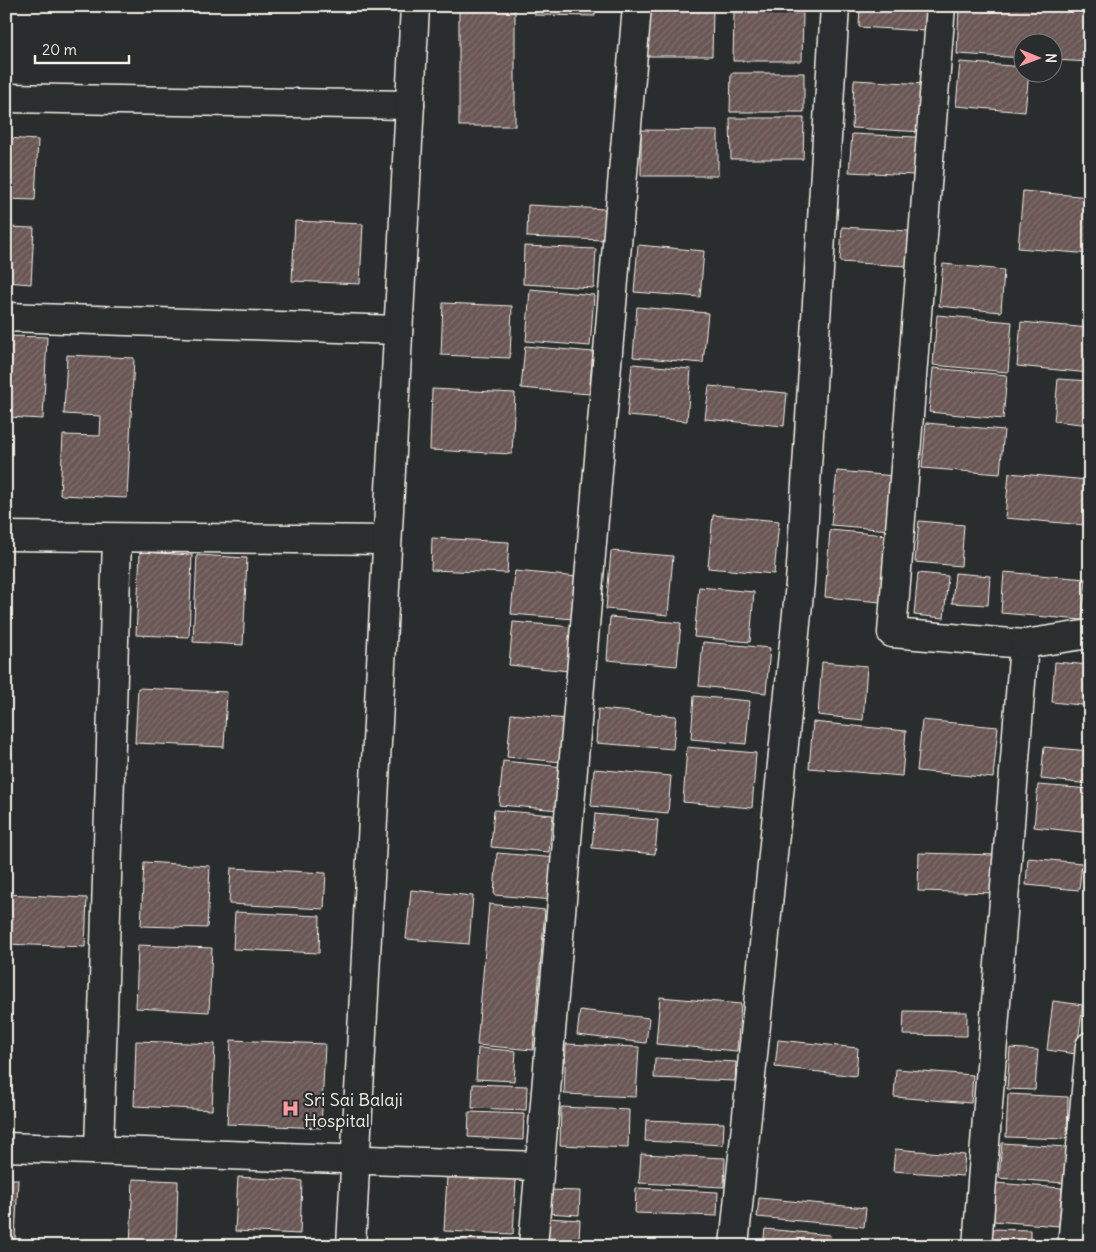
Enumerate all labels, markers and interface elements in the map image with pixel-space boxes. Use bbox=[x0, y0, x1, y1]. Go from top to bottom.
scale bar bbox=[35, 32, 129, 64]
north arrow bbox=[1014, 32, 1064, 82]
text: 20 m bbox=[42, 40, 77, 59]
text: N bbox=[1042, 53, 1060, 63]
place label: Sri Sai Balaji Hospital bbox=[304, 1088, 403, 1132]
hospital icon: Sri Sai Balaji Hospital bbox=[280, 1099, 300, 1119]

